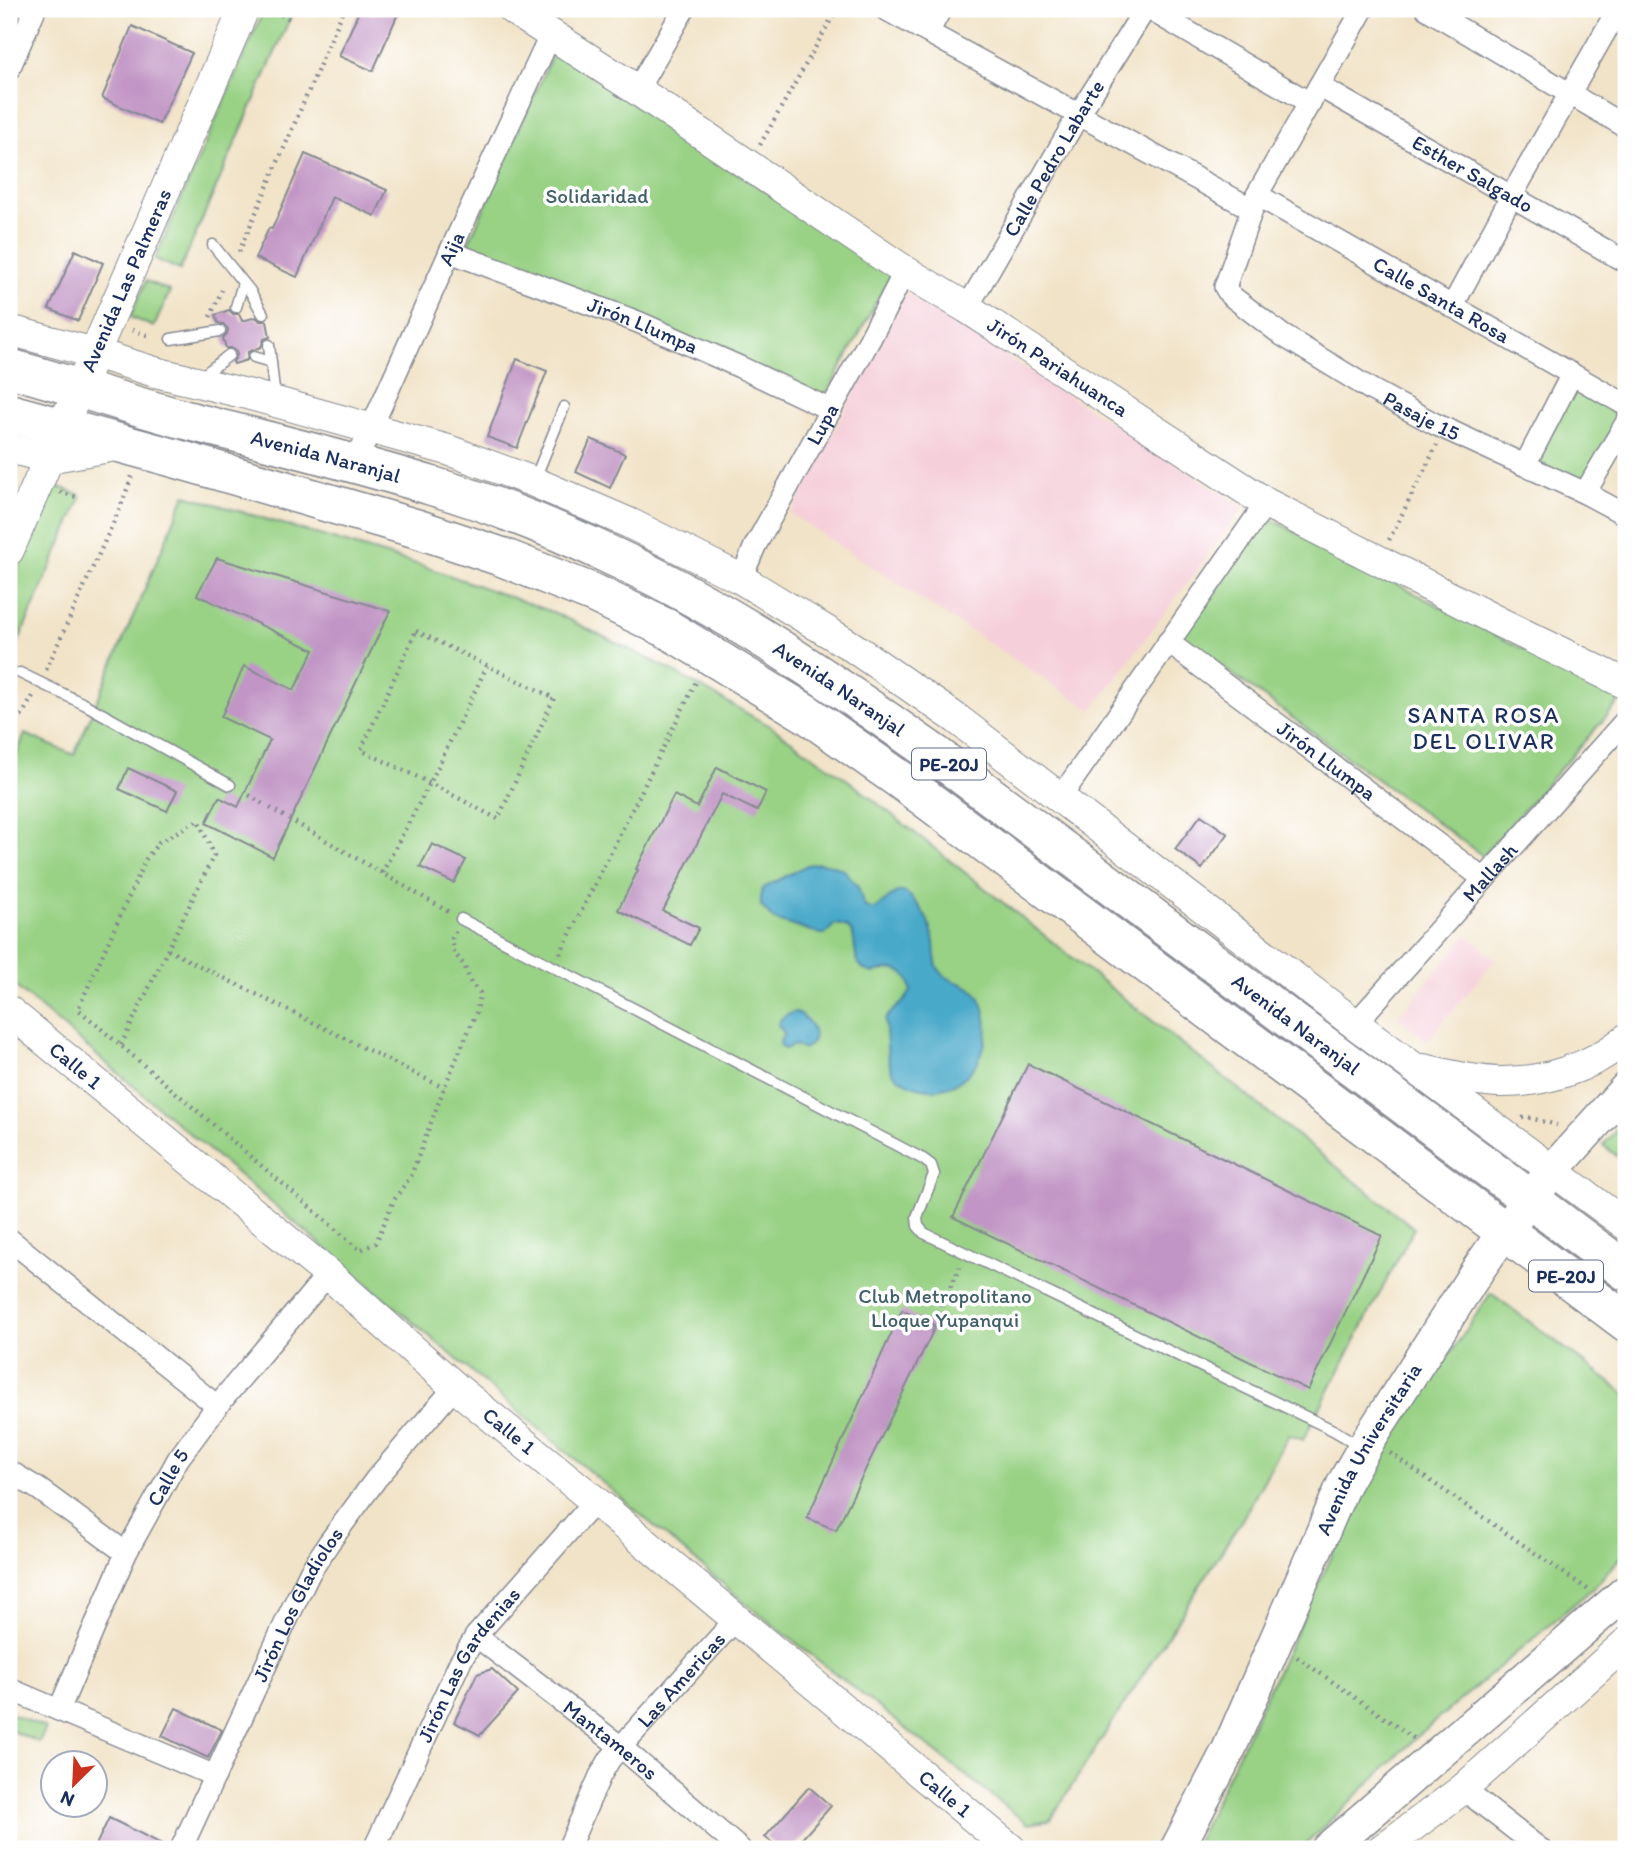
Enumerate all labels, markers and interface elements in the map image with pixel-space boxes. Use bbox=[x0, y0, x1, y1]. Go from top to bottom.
street label: Calle Pedro Labarte bbox=[998, 75, 1109, 241]
street label: Esther Salgado bbox=[1408, 129, 1538, 218]
park label: Solidaridad bbox=[546, 183, 648, 208]
street label: Avenida Las Palmeras bbox=[75, 185, 176, 375]
street label: Aija bbox=[433, 228, 470, 269]
street label: Calle Santa Rosa bbox=[1369, 251, 1514, 348]
street label: Jirón Llumpa bbox=[584, 291, 702, 359]
street label: Jirón Pariahuanca bbox=[983, 312, 1133, 422]
street label: Pasaje 15 bbox=[1379, 385, 1464, 446]
street label: Lupa bbox=[801, 399, 844, 449]
street label: Avenida Naranjal bbox=[249, 424, 404, 488]
street label: Avenida Naranjal bbox=[769, 635, 910, 742]
district label: SANTA ROSA DEL OLIVAR bbox=[1408, 701, 1560, 755]
street label: Jirón Llumpa bbox=[1272, 715, 1381, 806]
road number: PE-20J bbox=[912, 748, 986, 779]
street label: Mallash bbox=[1457, 837, 1523, 907]
street label: Avenida Naranjal bbox=[1227, 968, 1365, 1080]
street label: Calle 1 bbox=[44, 1036, 107, 1094]
road number: PE-20J bbox=[1529, 1260, 1603, 1292]
park label: Club Metropolitano Lloque Yupanqui bbox=[858, 1283, 1032, 1332]
street label: Avenida Universitaria bbox=[1310, 1358, 1427, 1539]
street label: Calle 1 bbox=[478, 1402, 541, 1460]
street label: Calle 5 bbox=[141, 1443, 194, 1510]
street label: Jirón Los Gladiolos bbox=[247, 1522, 348, 1686]
street label: Jirón Las Gardenias bbox=[412, 1582, 525, 1746]
street label: Las Americas bbox=[632, 1627, 730, 1732]
street label: Mantameros bbox=[559, 1694, 663, 1785]
north arrow bbox=[38, 1750, 108, 1820]
street label: Calle 1 bbox=[914, 1764, 977, 1822]
text: N bbox=[57, 1786, 78, 1812]

